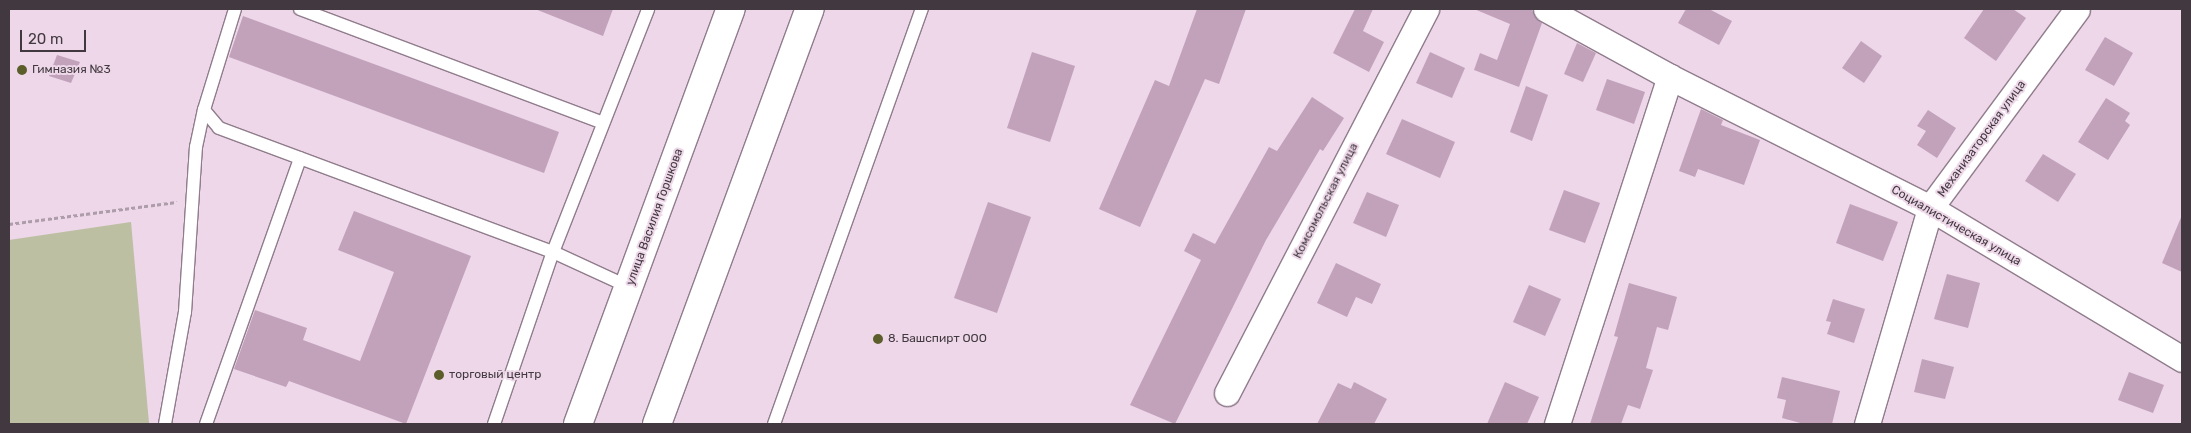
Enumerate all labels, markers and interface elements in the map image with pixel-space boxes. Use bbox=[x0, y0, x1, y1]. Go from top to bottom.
scale bar bbox=[22, 20, 89, 52]
text: 20 m bbox=[28, 30, 63, 48]
place label: Гимназия №3 bbox=[32, 63, 111, 77]
marker: Гимназия №3 bbox=[16, 64, 28, 76]
street label: Механизаторская улица bbox=[1935, 78, 2029, 200]
street label: Комсомольская улица bbox=[1291, 141, 1361, 261]
street label: улица Василия Горшкова bbox=[624, 147, 686, 287]
street label: Социалистическая улица bbox=[1889, 183, 2023, 269]
place label: 8. Башспирт ООО bbox=[888, 332, 987, 346]
marker: 8. Башспирт ООО bbox=[872, 333, 884, 345]
place label: торговый центр bbox=[449, 368, 541, 382]
marker: торговый центр bbox=[433, 369, 445, 381]

